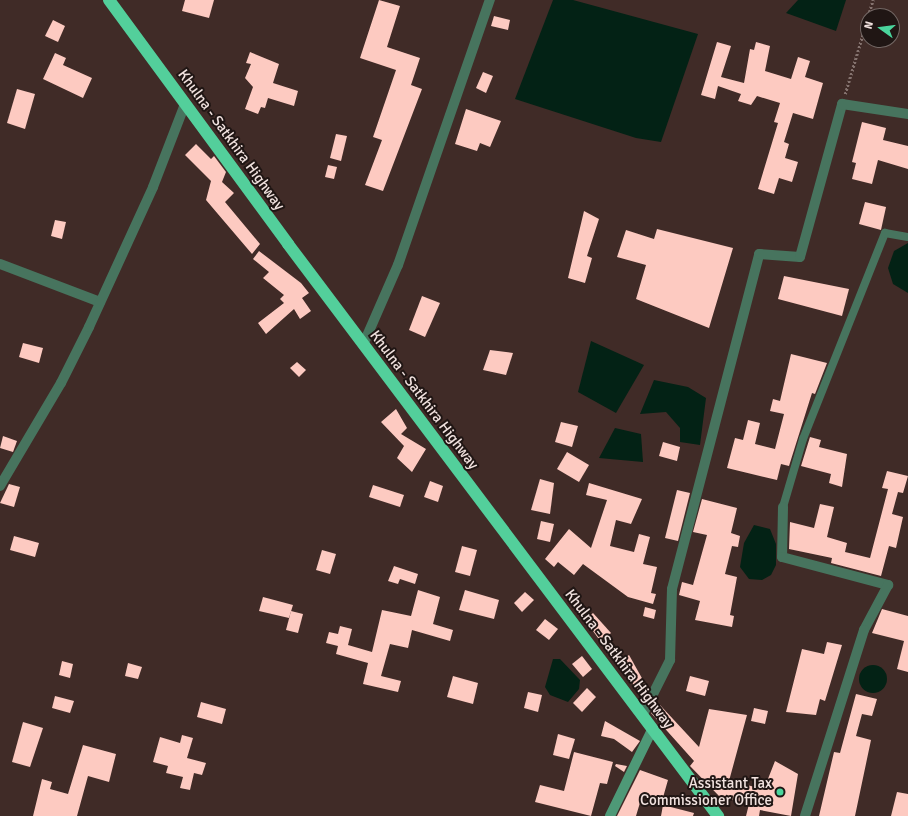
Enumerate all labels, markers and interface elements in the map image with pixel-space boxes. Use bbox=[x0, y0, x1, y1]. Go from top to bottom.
north arrow bbox=[860, 8, 900, 48]
text: N bbox=[862, 20, 876, 31]
street label: Khulna - Satkhira Highway bbox=[174, 66, 288, 214]
street label: Khulna - Satkhira Highway bbox=[366, 327, 482, 473]
street label: Khulna - Satkhira Highway bbox=[561, 586, 677, 732]
place label: Assistant Tax Commissioner Office bbox=[640, 774, 772, 809]
marker: Assistant Tax Commissioner Office bbox=[775, 787, 785, 797]

